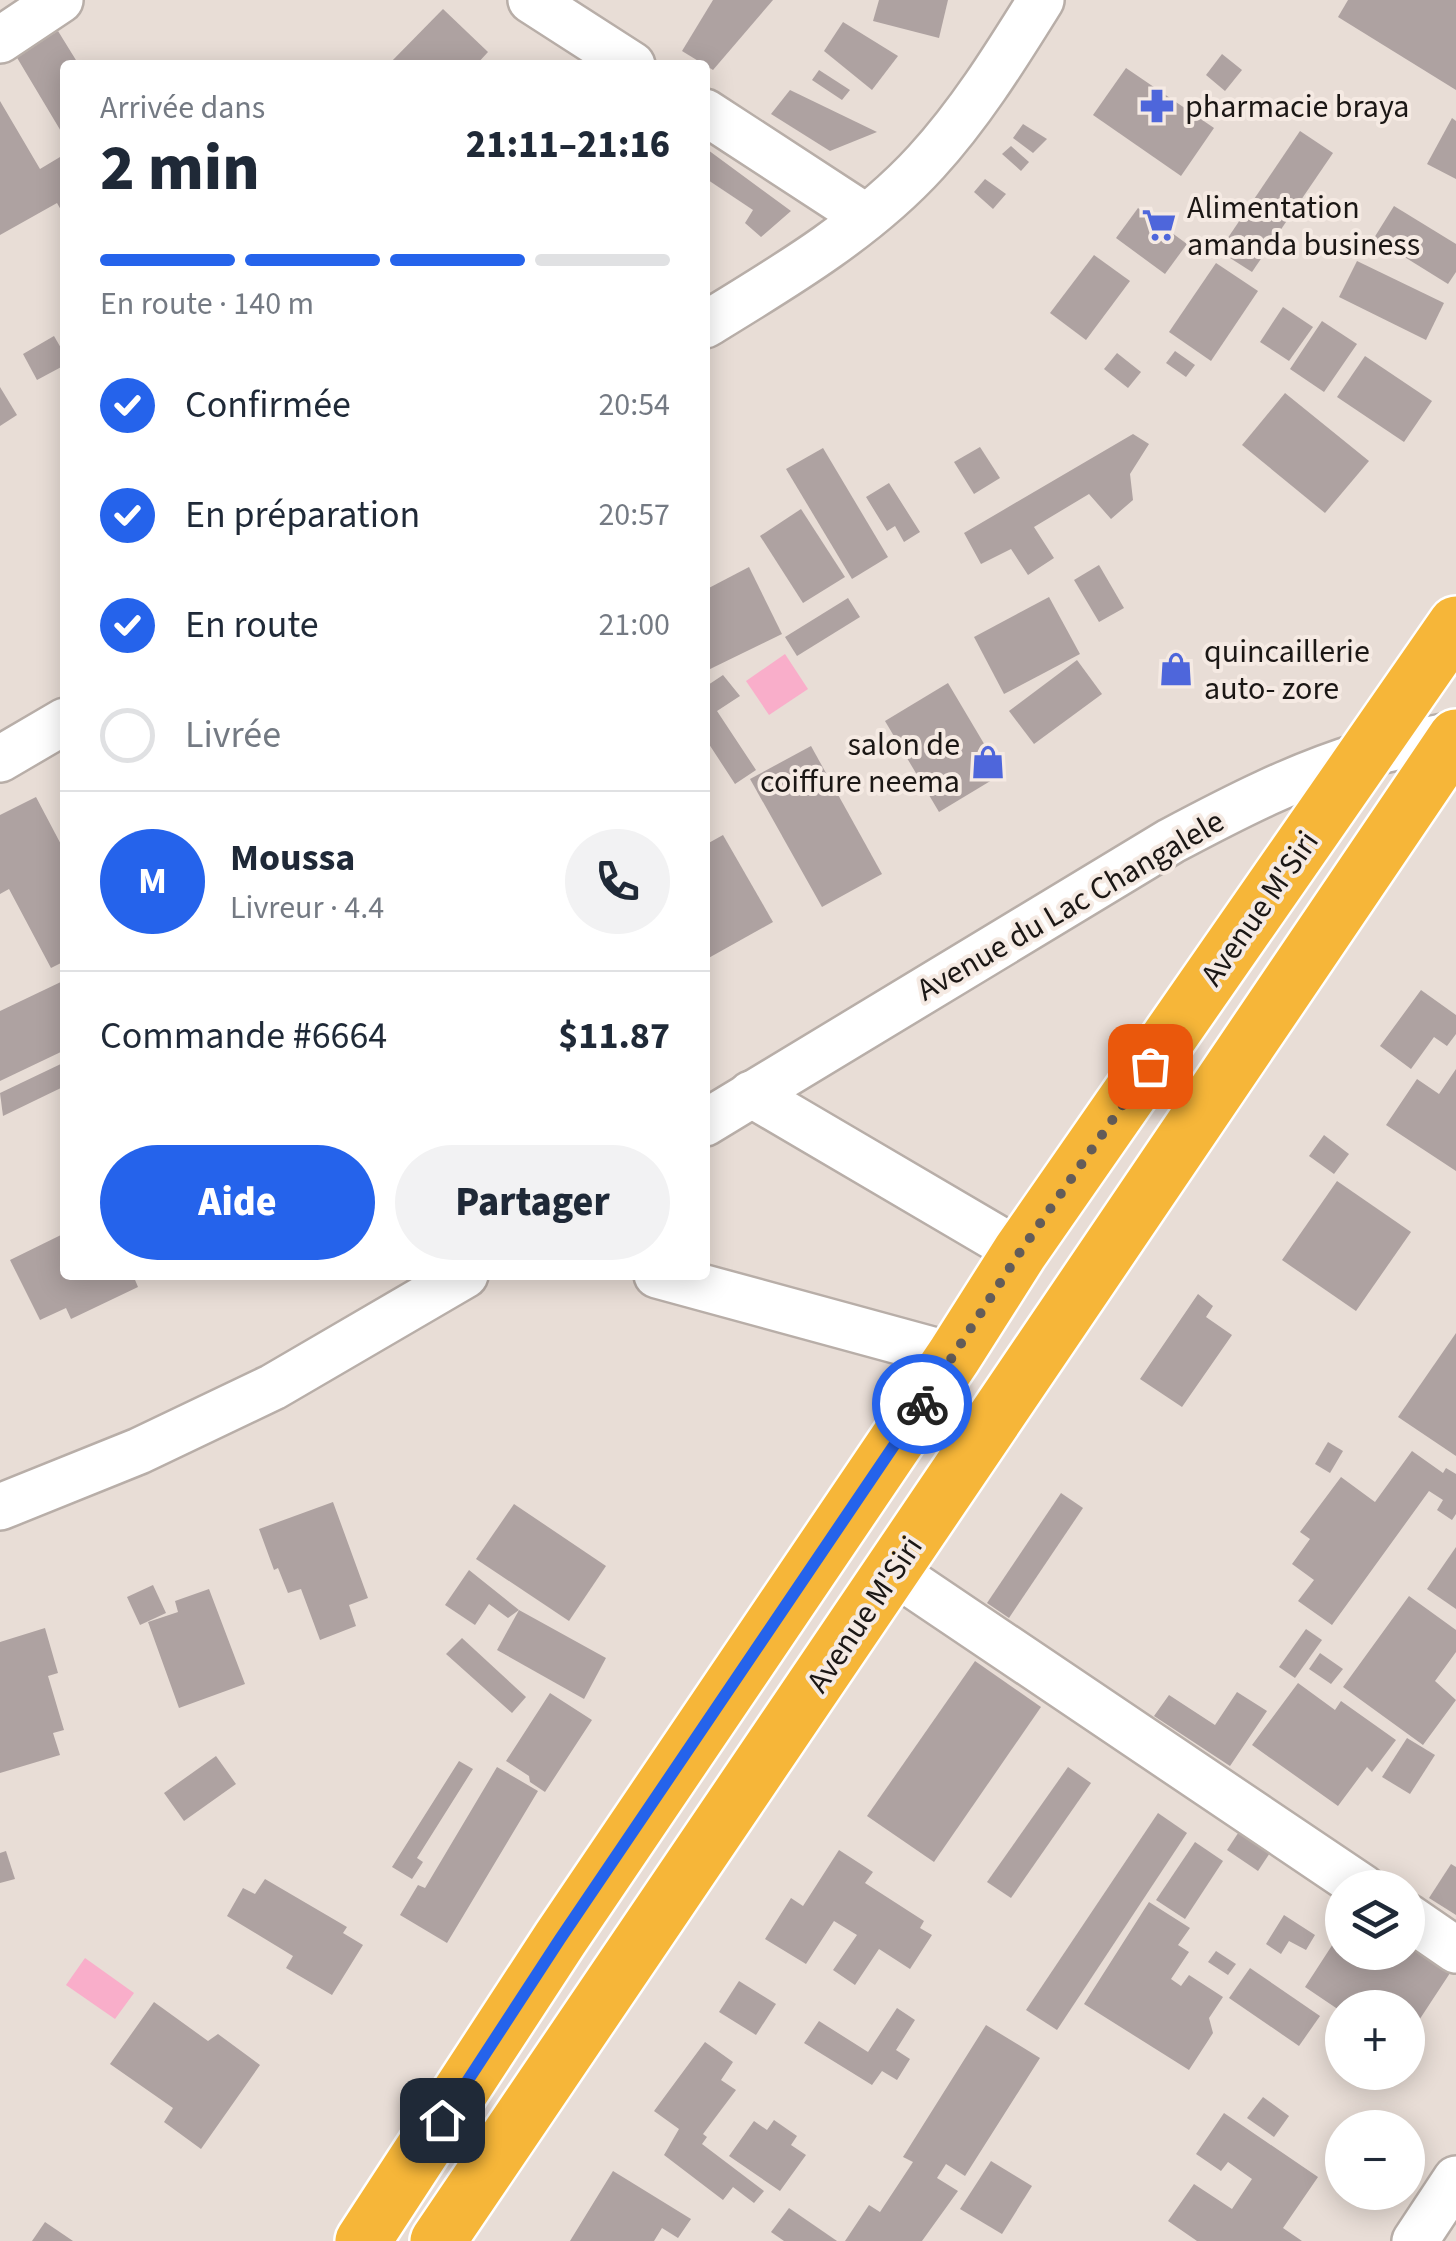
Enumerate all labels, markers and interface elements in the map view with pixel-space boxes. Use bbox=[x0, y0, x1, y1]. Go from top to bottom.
place label: pharmacie braya bbox=[1185, 84, 1409, 130]
text: Arrivée dans bbox=[100, 85, 265, 131]
pharmacy icon: pharmacie braya bbox=[1138, 87, 1176, 125]
text: 21:11–21:16 bbox=[466, 118, 670, 172]
text: 2 min bbox=[100, 122, 260, 215]
place label: Alimentation amanda business bbox=[1187, 185, 1420, 268]
supermarket icon: Alimentation amanda business bbox=[1140, 206, 1178, 244]
text: En route · 140 m bbox=[100, 281, 314, 327]
icon: check bbox=[100, 378, 155, 433]
text: Confirmée bbox=[185, 378, 351, 432]
text: 20:54 bbox=[598, 382, 670, 428]
icon: check bbox=[100, 488, 155, 543]
text: En préparation bbox=[185, 488, 420, 542]
text: 20:57 bbox=[598, 492, 670, 538]
icon: check bbox=[100, 598, 155, 653]
text: En route bbox=[185, 598, 319, 652]
text: 21:00 bbox=[598, 602, 670, 648]
place label: quincaillerie auto- zore bbox=[1204, 629, 1370, 712]
shop icon: quincaillerie auto- zore bbox=[1157, 650, 1195, 688]
text: Livrée bbox=[185, 708, 281, 762]
place label: salon de coiffure neema bbox=[760, 722, 960, 805]
shop icon: salon de coiffure neema bbox=[969, 743, 1007, 781]
street label: Avenue du Lac Changalele bbox=[908, 799, 1233, 1013]
street label: Avenue M'Siri bbox=[1189, 822, 1330, 995]
button: phone bbox=[565, 829, 670, 934]
text: Moussa bbox=[230, 831, 355, 885]
text: M bbox=[138, 854, 167, 908]
text: Livreur · 4.4 bbox=[230, 885, 384, 931]
text: Commande #6664 bbox=[100, 1009, 387, 1063]
text: $11.87 bbox=[558, 1009, 670, 1063]
pin bbox=[1108, 1024, 1193, 1109]
icon: bag bbox=[1123, 1039, 1178, 1094]
button: Aide bbox=[100, 1145, 375, 1260]
button: Partager bbox=[395, 1145, 670, 1260]
courier bbox=[872, 1354, 972, 1454]
icon: bike bbox=[895, 1377, 950, 1432]
street label: Avenue M'Siri bbox=[795, 1527, 934, 1702]
map controls bbox=[1325, 1870, 1425, 2210]
button: layers bbox=[1325, 1870, 1425, 1970]
button: + bbox=[1325, 1990, 1425, 2090]
pin bbox=[400, 2078, 485, 2163]
icon: home bbox=[415, 2093, 470, 2148]
button: − bbox=[1325, 2110, 1425, 2210]

